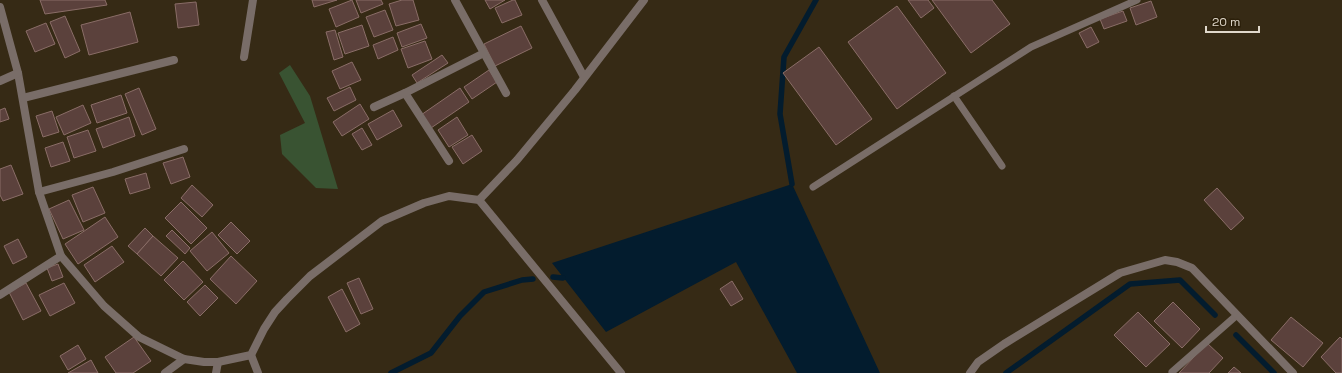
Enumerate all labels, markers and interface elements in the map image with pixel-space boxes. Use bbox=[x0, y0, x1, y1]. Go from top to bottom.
scale bar bbox=[1206, 8, 1259, 34]
text: 20 m bbox=[1212, 14, 1240, 30]

